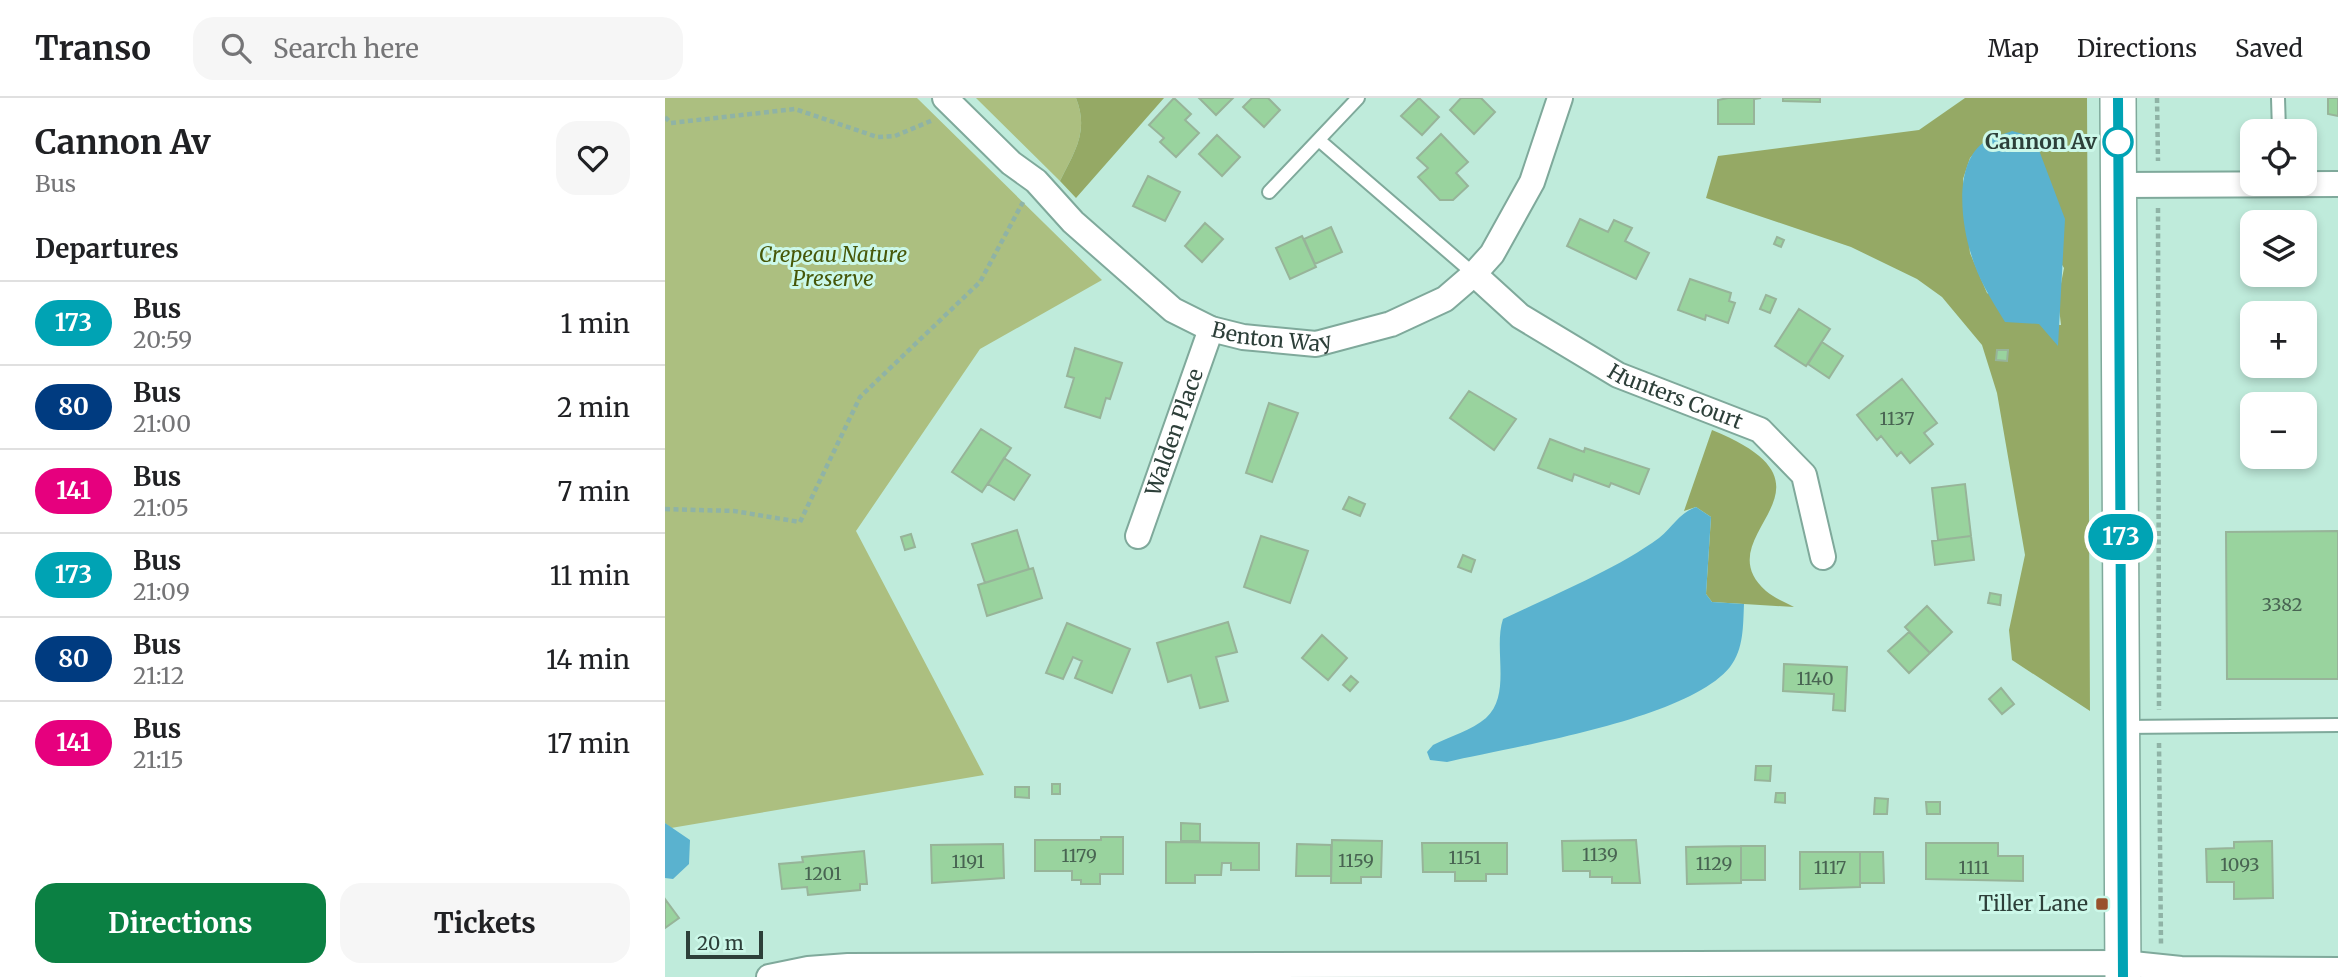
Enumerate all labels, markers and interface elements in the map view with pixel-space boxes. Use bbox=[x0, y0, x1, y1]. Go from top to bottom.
search box bbox=[193, 17, 683, 80]
text: Transo bbox=[35, 28, 151, 69]
icon: search bbox=[217, 29, 255, 67]
text: Search here bbox=[273, 32, 419, 65]
text: Map bbox=[1988, 33, 2039, 64]
text: Directions bbox=[2077, 33, 2197, 64]
text: Saved bbox=[2235, 33, 2303, 64]
map controls bbox=[2240, 119, 2317, 469]
button: locate bbox=[2240, 119, 2317, 196]
button: heart bbox=[556, 121, 630, 195]
text: Cannon Av bbox=[35, 122, 211, 163]
marker: Cannon Av bbox=[2103, 127, 2133, 157]
place label: Cannon Av bbox=[1985, 128, 2098, 155]
text: Bus bbox=[35, 169, 76, 198]
button: layers bbox=[2240, 210, 2317, 287]
text: Departures bbox=[35, 232, 179, 265]
park label: Crepeau Nature Preserve bbox=[759, 241, 907, 292]
text: Bus bbox=[133, 292, 181, 325]
button: + bbox=[2240, 301, 2317, 378]
text: 173 bbox=[55, 307, 92, 338]
text: 1 min bbox=[561, 307, 630, 340]
street label: Benton Way bbox=[1209, 316, 1336, 357]
text: 20:59 bbox=[133, 325, 192, 354]
street label: Hunters Court bbox=[1603, 358, 1747, 435]
street label: Walden Place bbox=[1139, 365, 1209, 500]
text: Bus bbox=[133, 376, 181, 409]
text: 80 bbox=[58, 391, 89, 422]
text: 2 min bbox=[557, 391, 630, 424]
button: − bbox=[2240, 392, 2317, 469]
house number: 1137 bbox=[1879, 407, 1915, 430]
text: 21:00 bbox=[133, 409, 191, 438]
text: Bus bbox=[133, 460, 181, 493]
text: 141 bbox=[56, 475, 91, 506]
text: 7 min bbox=[558, 475, 630, 508]
text: 21:05 bbox=[133, 493, 189, 522]
line badge: 173 bbox=[2081, 514, 2161, 560]
text: 173 bbox=[2102, 521, 2140, 552]
text: Bus bbox=[133, 544, 181, 577]
text: 173 bbox=[55, 559, 92, 590]
text: 11 min bbox=[550, 559, 630, 592]
text: 21:09 bbox=[133, 577, 190, 606]
house number: 3382 bbox=[2262, 593, 2302, 616]
text: Bus bbox=[133, 628, 181, 661]
text: 80 bbox=[58, 643, 89, 674]
text: 14 min bbox=[546, 643, 630, 676]
text: 21:12 bbox=[133, 661, 184, 690]
house number: 1140 bbox=[1796, 667, 1834, 690]
text: Bus bbox=[133, 712, 181, 745]
text: 141 bbox=[56, 727, 91, 758]
text: 17 min bbox=[547, 727, 630, 760]
text: 21:15 bbox=[133, 745, 184, 774]
house number: 1139 bbox=[1582, 843, 1618, 866]
house number: 1179 bbox=[1061, 844, 1097, 867]
house number: 1151 bbox=[1449, 846, 1481, 869]
house number: 1159 bbox=[1338, 849, 1374, 872]
house number: 1191 bbox=[951, 850, 985, 873]
house number: 1129 bbox=[1696, 852, 1732, 875]
house number: 1093 bbox=[2220, 853, 2260, 876]
house number: 1117 bbox=[1814, 856, 1846, 879]
house number: 1111 bbox=[1959, 856, 1989, 879]
house number: 1201 bbox=[804, 862, 842, 885]
button: Directions bbox=[35, 883, 326, 963]
button: Tickets bbox=[340, 883, 630, 963]
place label: Tiller Lane bbox=[1978, 890, 2088, 917]
marker: Tiller Lane bbox=[2094, 896, 2110, 912]
scale bar bbox=[686, 928, 763, 960]
text: 20 m bbox=[697, 931, 744, 955]

